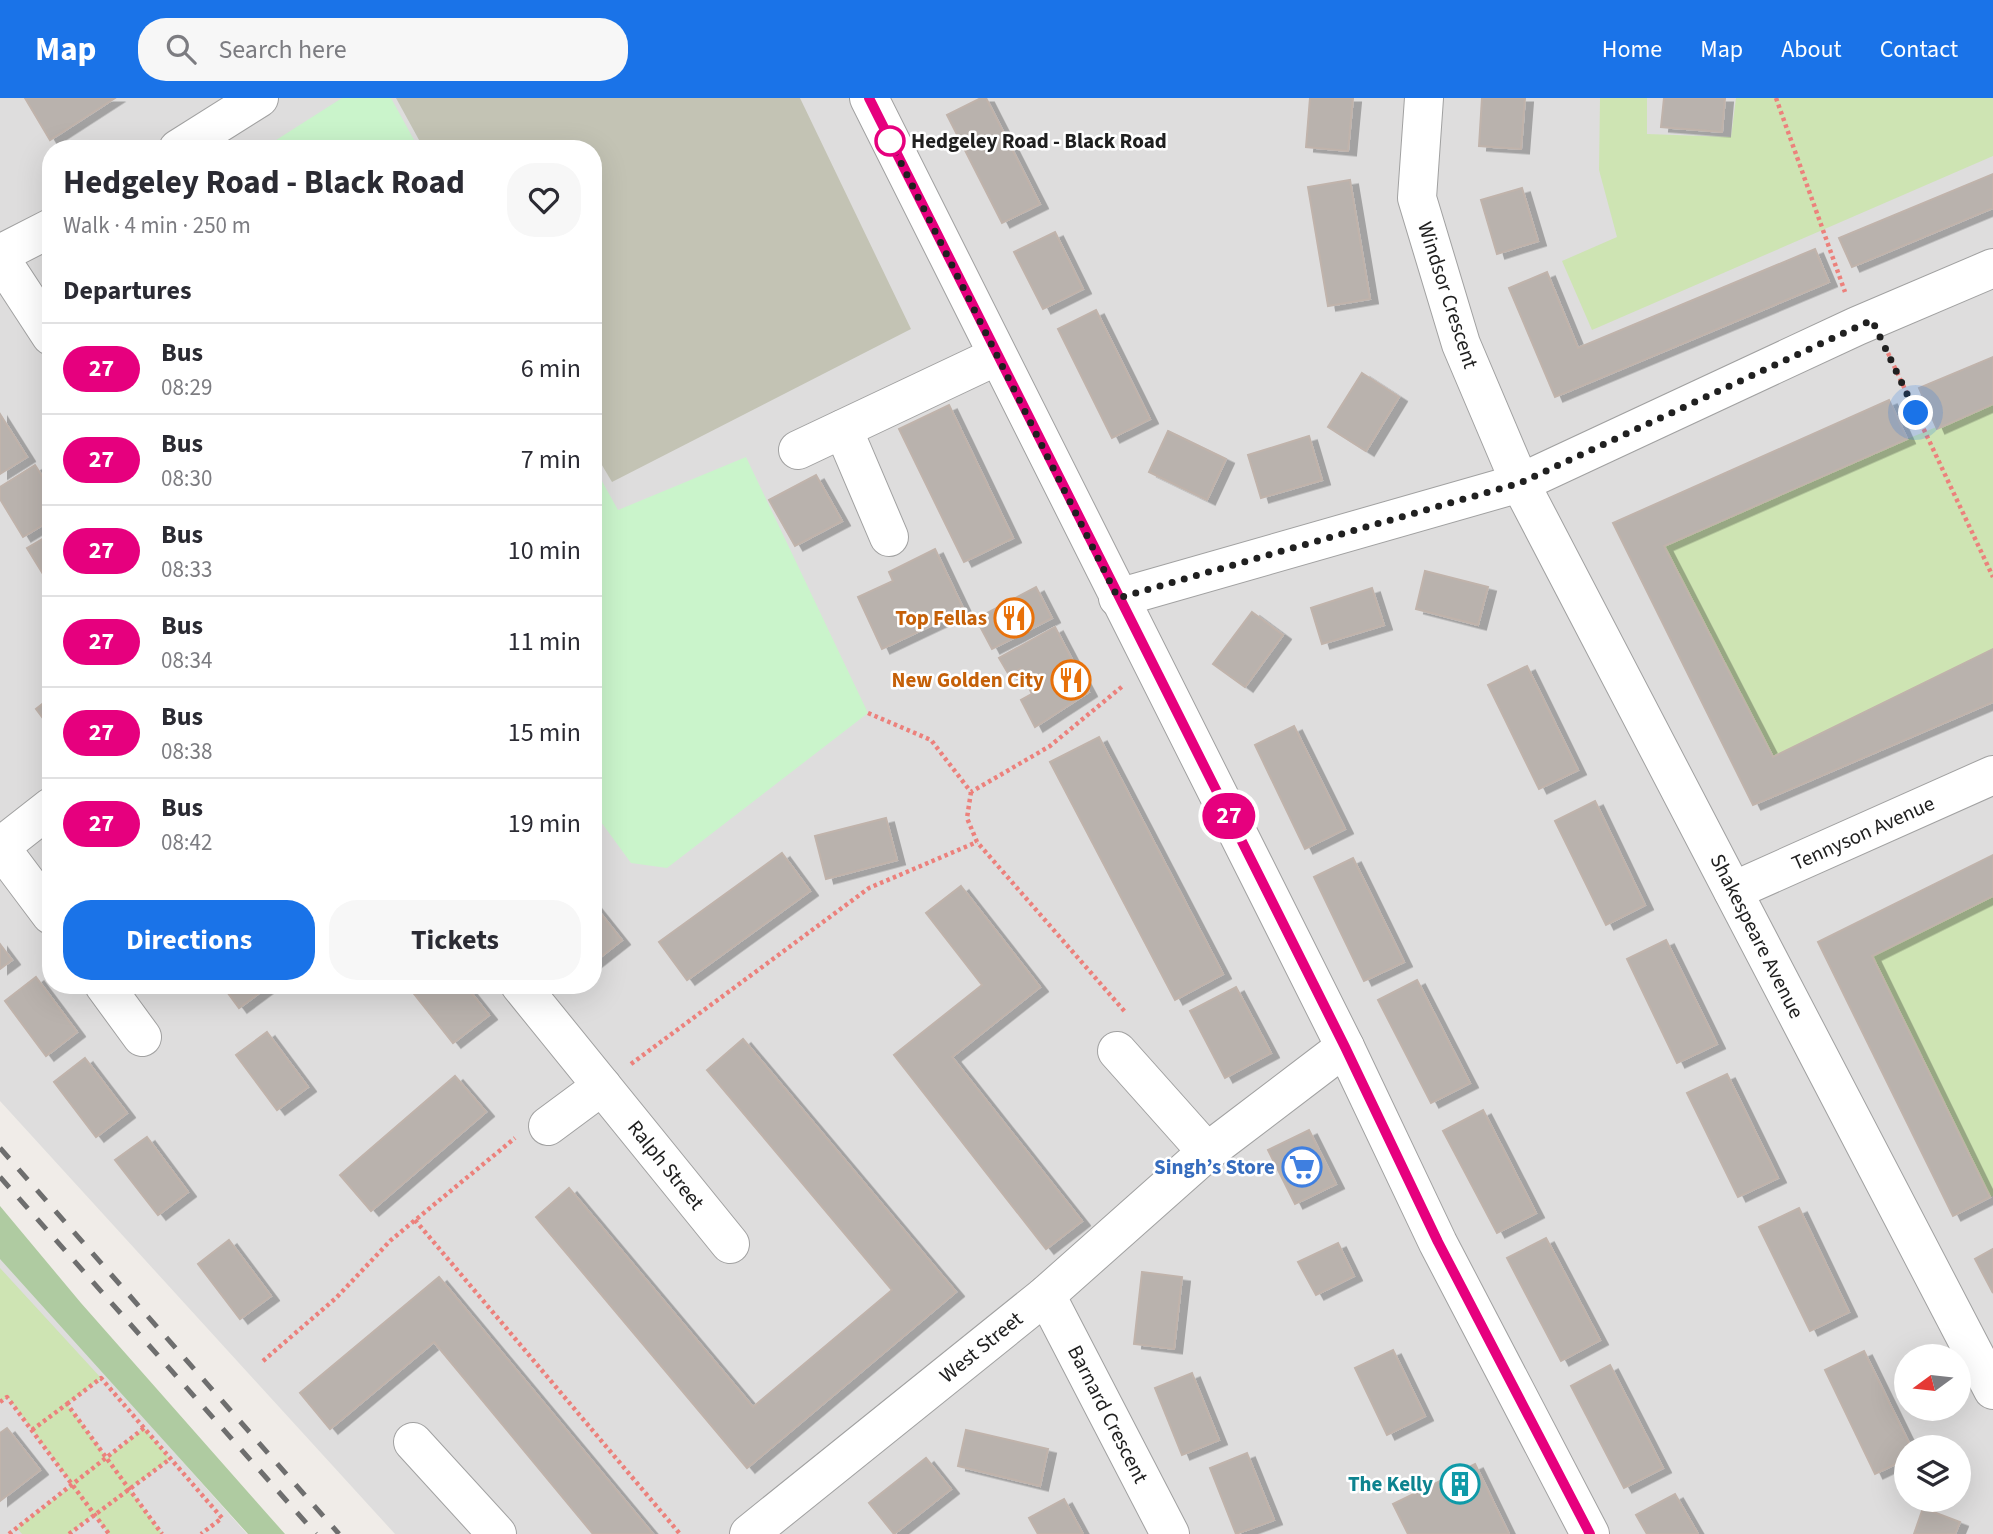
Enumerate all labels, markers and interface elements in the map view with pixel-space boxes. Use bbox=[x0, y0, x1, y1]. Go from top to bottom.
search box bbox=[138, 18, 628, 81]
text: Map bbox=[35, 26, 96, 73]
icon: search bbox=[162, 30, 200, 68]
text: Search here bbox=[218, 31, 347, 68]
text: Home bbox=[1602, 32, 1662, 67]
text: Map bbox=[1700, 32, 1743, 67]
text: About bbox=[1781, 32, 1842, 67]
text: Contact bbox=[1880, 32, 1958, 67]
marker: Hedgeley Road - Black Road bbox=[875, 126, 905, 156]
place label: Hedgeley Road - Black Road bbox=[911, 126, 1167, 156]
text: Hedgeley Road - Black Road bbox=[63, 159, 465, 206]
button: heart bbox=[507, 163, 581, 237]
text: Walk · 4 min · 250 m bbox=[63, 209, 251, 242]
street label: Windsor Crescent bbox=[1410, 218, 1486, 372]
text: Departures bbox=[63, 272, 191, 309]
text: Bus bbox=[161, 334, 203, 371]
text: 6 min bbox=[521, 350, 581, 387]
text: 27 bbox=[89, 351, 114, 386]
text: 08:29 bbox=[161, 371, 212, 404]
your location bbox=[1898, 395, 1933, 430]
text: Bus bbox=[161, 425, 203, 462]
text: 7 min bbox=[521, 441, 581, 478]
text: 27 bbox=[89, 442, 114, 477]
text: 08:30 bbox=[161, 462, 212, 495]
text: Bus bbox=[161, 516, 203, 553]
text: 10 min bbox=[508, 532, 581, 569]
text: 27 bbox=[89, 533, 114, 568]
text: 08:33 bbox=[161, 553, 212, 586]
restaurant icon: Top Fellas bbox=[993, 597, 1035, 639]
place label: Top Fellas bbox=[895, 603, 987, 633]
text: Bus bbox=[161, 607, 203, 644]
text: 11 min bbox=[508, 623, 581, 660]
text: 27 bbox=[89, 624, 114, 659]
text: 08:34 bbox=[161, 644, 212, 677]
restaurant icon: New Golden City bbox=[1050, 659, 1092, 701]
place label: New Golden City bbox=[892, 665, 1044, 695]
text: Bus bbox=[161, 698, 203, 735]
text: 15 min bbox=[508, 714, 581, 751]
text: 27 bbox=[89, 715, 114, 750]
text: 08:38 bbox=[161, 735, 212, 768]
street label: Tennyson Avenue bbox=[1787, 788, 1939, 878]
text: Bus bbox=[161, 789, 203, 826]
line badge: 27 bbox=[1198, 793, 1260, 839]
text: 27 bbox=[1216, 798, 1242, 833]
text: 19 min bbox=[508, 805, 581, 842]
text: 27 bbox=[89, 806, 114, 841]
text: 08:42 bbox=[161, 826, 212, 859]
street label: Shakespeare Avenue bbox=[1702, 848, 1812, 1024]
button: Directions bbox=[63, 900, 315, 980]
button: Tickets bbox=[329, 900, 581, 980]
street label: Ralph Street bbox=[620, 1114, 712, 1216]
supermarket icon: Singh’s Store bbox=[1281, 1146, 1323, 1188]
place label: Singh’s Store bbox=[1154, 1152, 1275, 1182]
street label: West Street bbox=[933, 1304, 1029, 1390]
street label: Barnard Crescent bbox=[1060, 1340, 1156, 1488]
north arrow bbox=[1894, 1344, 1970, 1421]
map controls bbox=[1894, 1344, 1971, 1512]
button: layers bbox=[1894, 1435, 1971, 1512]
building icon: The Kelly bbox=[1439, 1463, 1481, 1505]
place label: The Kelly bbox=[1348, 1469, 1433, 1499]

